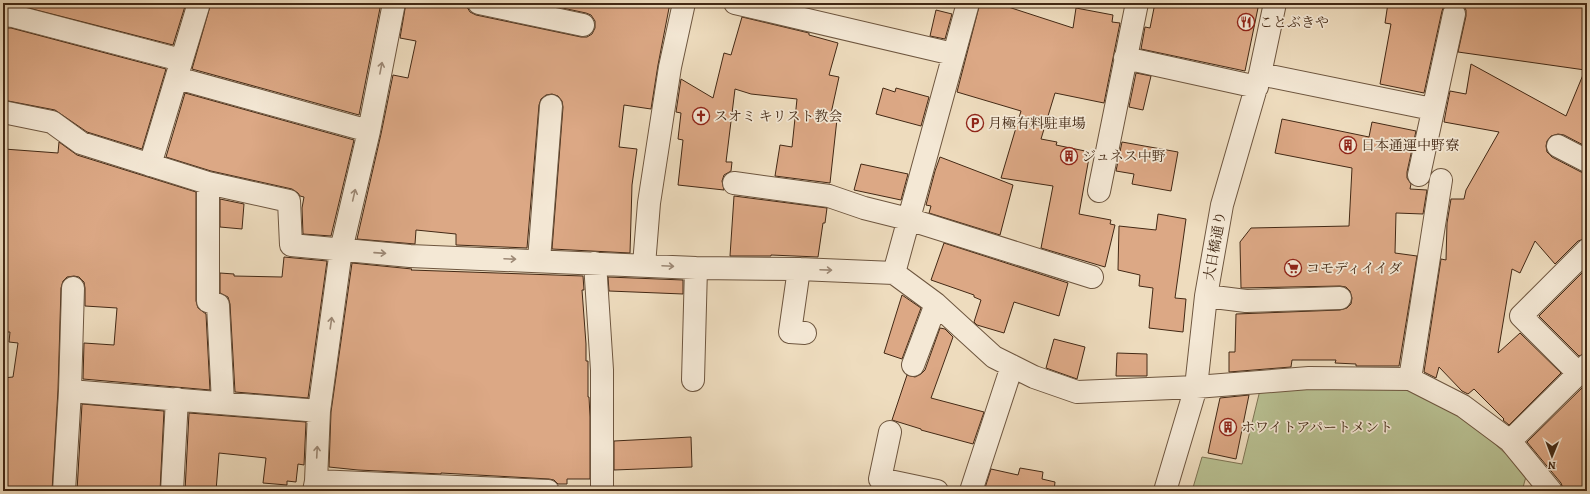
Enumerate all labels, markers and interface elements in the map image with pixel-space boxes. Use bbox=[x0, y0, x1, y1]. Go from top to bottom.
restaurant icon: ことぶきや bbox=[1236, 12, 1256, 32]
place label: ことぶきや bbox=[1259, 13, 1329, 32]
one-way arrow bbox=[378, 62, 386, 75]
church icon: スオミ キリスト教会 bbox=[691, 106, 711, 126]
place label: スオミ キリスト教会 bbox=[714, 107, 843, 126]
parking icon: 月極有料駐車場 bbox=[965, 113, 985, 133]
place label: 月極有料駐車場 bbox=[988, 114, 1086, 133]
building icon: 日本通運中野寮 bbox=[1338, 135, 1358, 155]
place label: 日本通運中野寮 bbox=[1361, 136, 1459, 155]
building icon: ジュネス中野 bbox=[1059, 146, 1079, 166]
place label: ジュネス中野 bbox=[1082, 147, 1166, 166]
one-way arrow bbox=[351, 189, 358, 202]
street label: 大日橋通り bbox=[1200, 210, 1230, 282]
one-way arrow bbox=[373, 250, 386, 257]
one-way arrow bbox=[503, 255, 516, 263]
supermarket icon: コモディイイダ bbox=[1283, 258, 1303, 278]
place label: コモディイイダ bbox=[1306, 259, 1402, 278]
one-way arrow bbox=[661, 263, 674, 270]
one-way arrow bbox=[819, 267, 832, 274]
one-way arrow bbox=[327, 317, 335, 330]
building icon: ホワイトアパートメント bbox=[1218, 417, 1238, 437]
place label: ホワイトアパートメント bbox=[1241, 418, 1393, 437]
north arrow bbox=[1532, 436, 1572, 476]
one-way arrow bbox=[314, 446, 321, 459]
text: N bbox=[1548, 458, 1556, 473]

